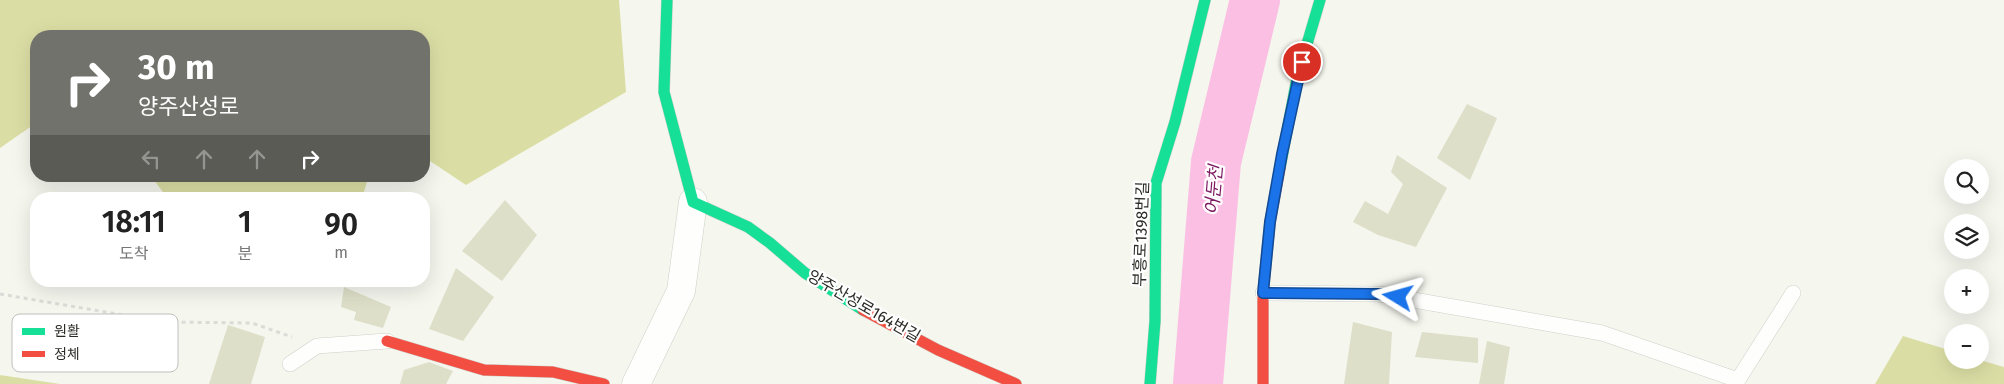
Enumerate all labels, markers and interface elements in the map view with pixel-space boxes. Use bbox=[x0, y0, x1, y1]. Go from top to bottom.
pin bbox=[1281, 41, 1323, 83]
text: 30 m bbox=[138, 46, 215, 88]
icon: arrive bbox=[1288, 48, 1316, 76]
icon: right bbox=[55, 50, 120, 115]
text: 양주산성로 bbox=[138, 93, 239, 120]
icon: left bbox=[137, 145, 165, 173]
icon: ahead bbox=[190, 145, 218, 173]
icon: ahead bbox=[243, 145, 271, 173]
icon: right bbox=[296, 145, 324, 173]
map controls bbox=[1944, 159, 1989, 369]
button: search bbox=[1944, 159, 1989, 204]
water label: 어둔천 bbox=[1201, 162, 1227, 216]
street label: 부흥로1398번길 bbox=[1130, 181, 1152, 287]
text: 18:11 bbox=[102, 204, 166, 240]
text: 1 bbox=[238, 204, 252, 240]
text: 90 bbox=[324, 207, 358, 243]
button: layers bbox=[1944, 214, 1989, 259]
text: m bbox=[334, 243, 348, 262]
text: 도착 bbox=[119, 244, 149, 263]
text: 분 bbox=[238, 244, 252, 263]
street label: 양주산성로164번길 bbox=[804, 266, 924, 346]
button: + bbox=[1944, 269, 1989, 314]
position arrow bbox=[1371, 270, 1423, 322]
legend bbox=[12, 314, 178, 372]
text: 원활 bbox=[54, 323, 80, 340]
button: − bbox=[1944, 324, 1989, 369]
text: 정체 bbox=[54, 346, 80, 363]

